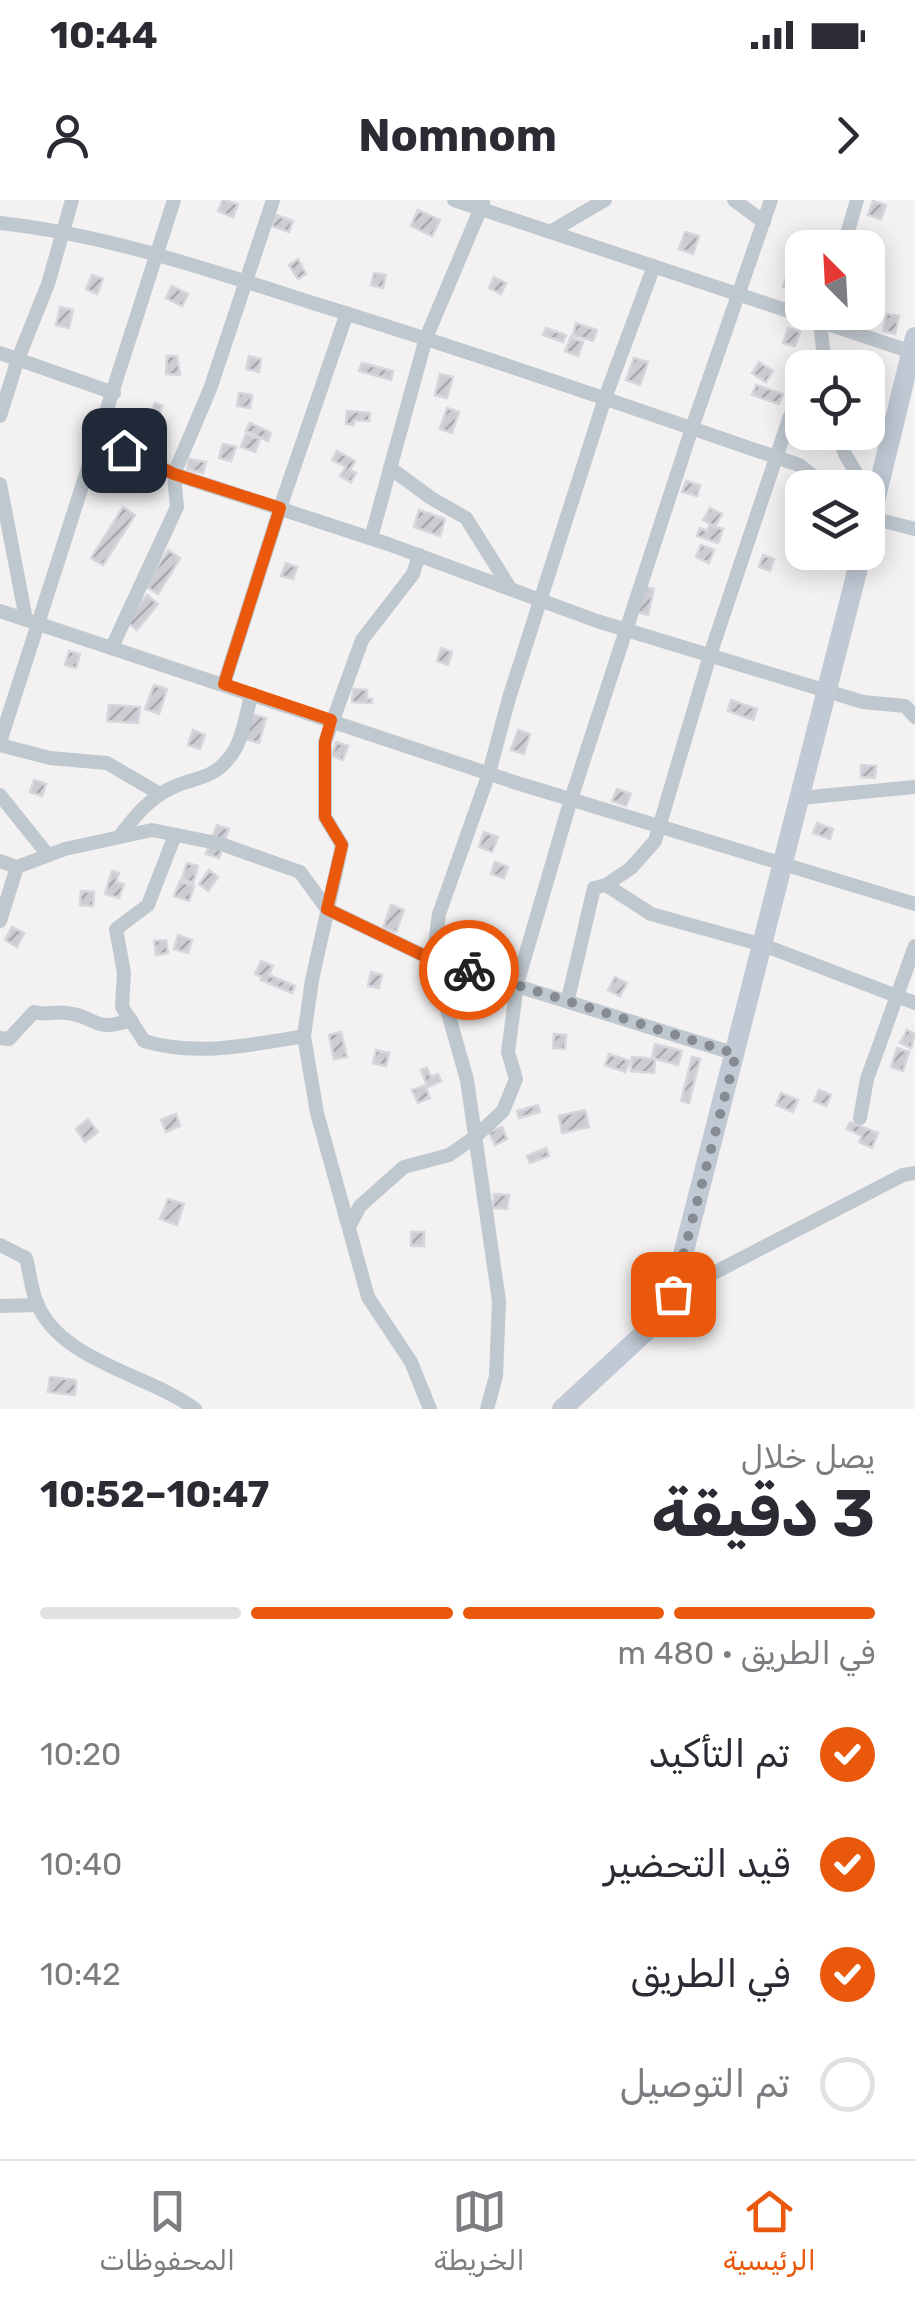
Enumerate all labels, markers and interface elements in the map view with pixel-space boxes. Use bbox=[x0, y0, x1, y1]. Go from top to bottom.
text: 10:44 bbox=[50, 12, 158, 58]
icon: person bbox=[40, 108, 95, 163]
icon: forward bbox=[820, 108, 875, 163]
text: Nomnom bbox=[358, 109, 557, 162]
north arrow bbox=[785, 230, 885, 330]
map controls bbox=[785, 230, 885, 570]
button: locate bbox=[785, 350, 885, 450]
pin bbox=[82, 408, 167, 493]
icon: home bbox=[97, 423, 152, 478]
button: layers bbox=[785, 470, 885, 570]
courier bbox=[419, 920, 519, 1020]
icon: bike bbox=[442, 943, 497, 998]
pin bbox=[631, 1252, 716, 1337]
icon: bag bbox=[646, 1267, 701, 1322]
text: يصل خلال bbox=[741, 1438, 875, 1476]
text: 10:47–10:52 bbox=[40, 1471, 269, 1517]
text: 3 دقيقة bbox=[651, 1475, 875, 1552]
text: في الطريق · 480 m bbox=[617, 1634, 875, 1672]
icon: check bbox=[820, 1727, 875, 1782]
text: تم التأكيد bbox=[648, 1731, 790, 1777]
text: 10:20 bbox=[40, 1735, 121, 1773]
icon: check bbox=[820, 1837, 875, 1892]
text: قيد التحضير bbox=[604, 1841, 790, 1887]
text: 10:40 bbox=[40, 1845, 122, 1883]
icon: check bbox=[820, 1947, 875, 2002]
text: في الطريق bbox=[630, 1951, 790, 1997]
text: 10:42 bbox=[40, 1955, 121, 1993]
text: تم التوصيل bbox=[620, 2061, 790, 2107]
tab: المحفوظات bbox=[99, 2184, 235, 2277]
tab: الخريطة bbox=[433, 2184, 525, 2277]
tab: الرئيسية bbox=[723, 2184, 816, 2277]

